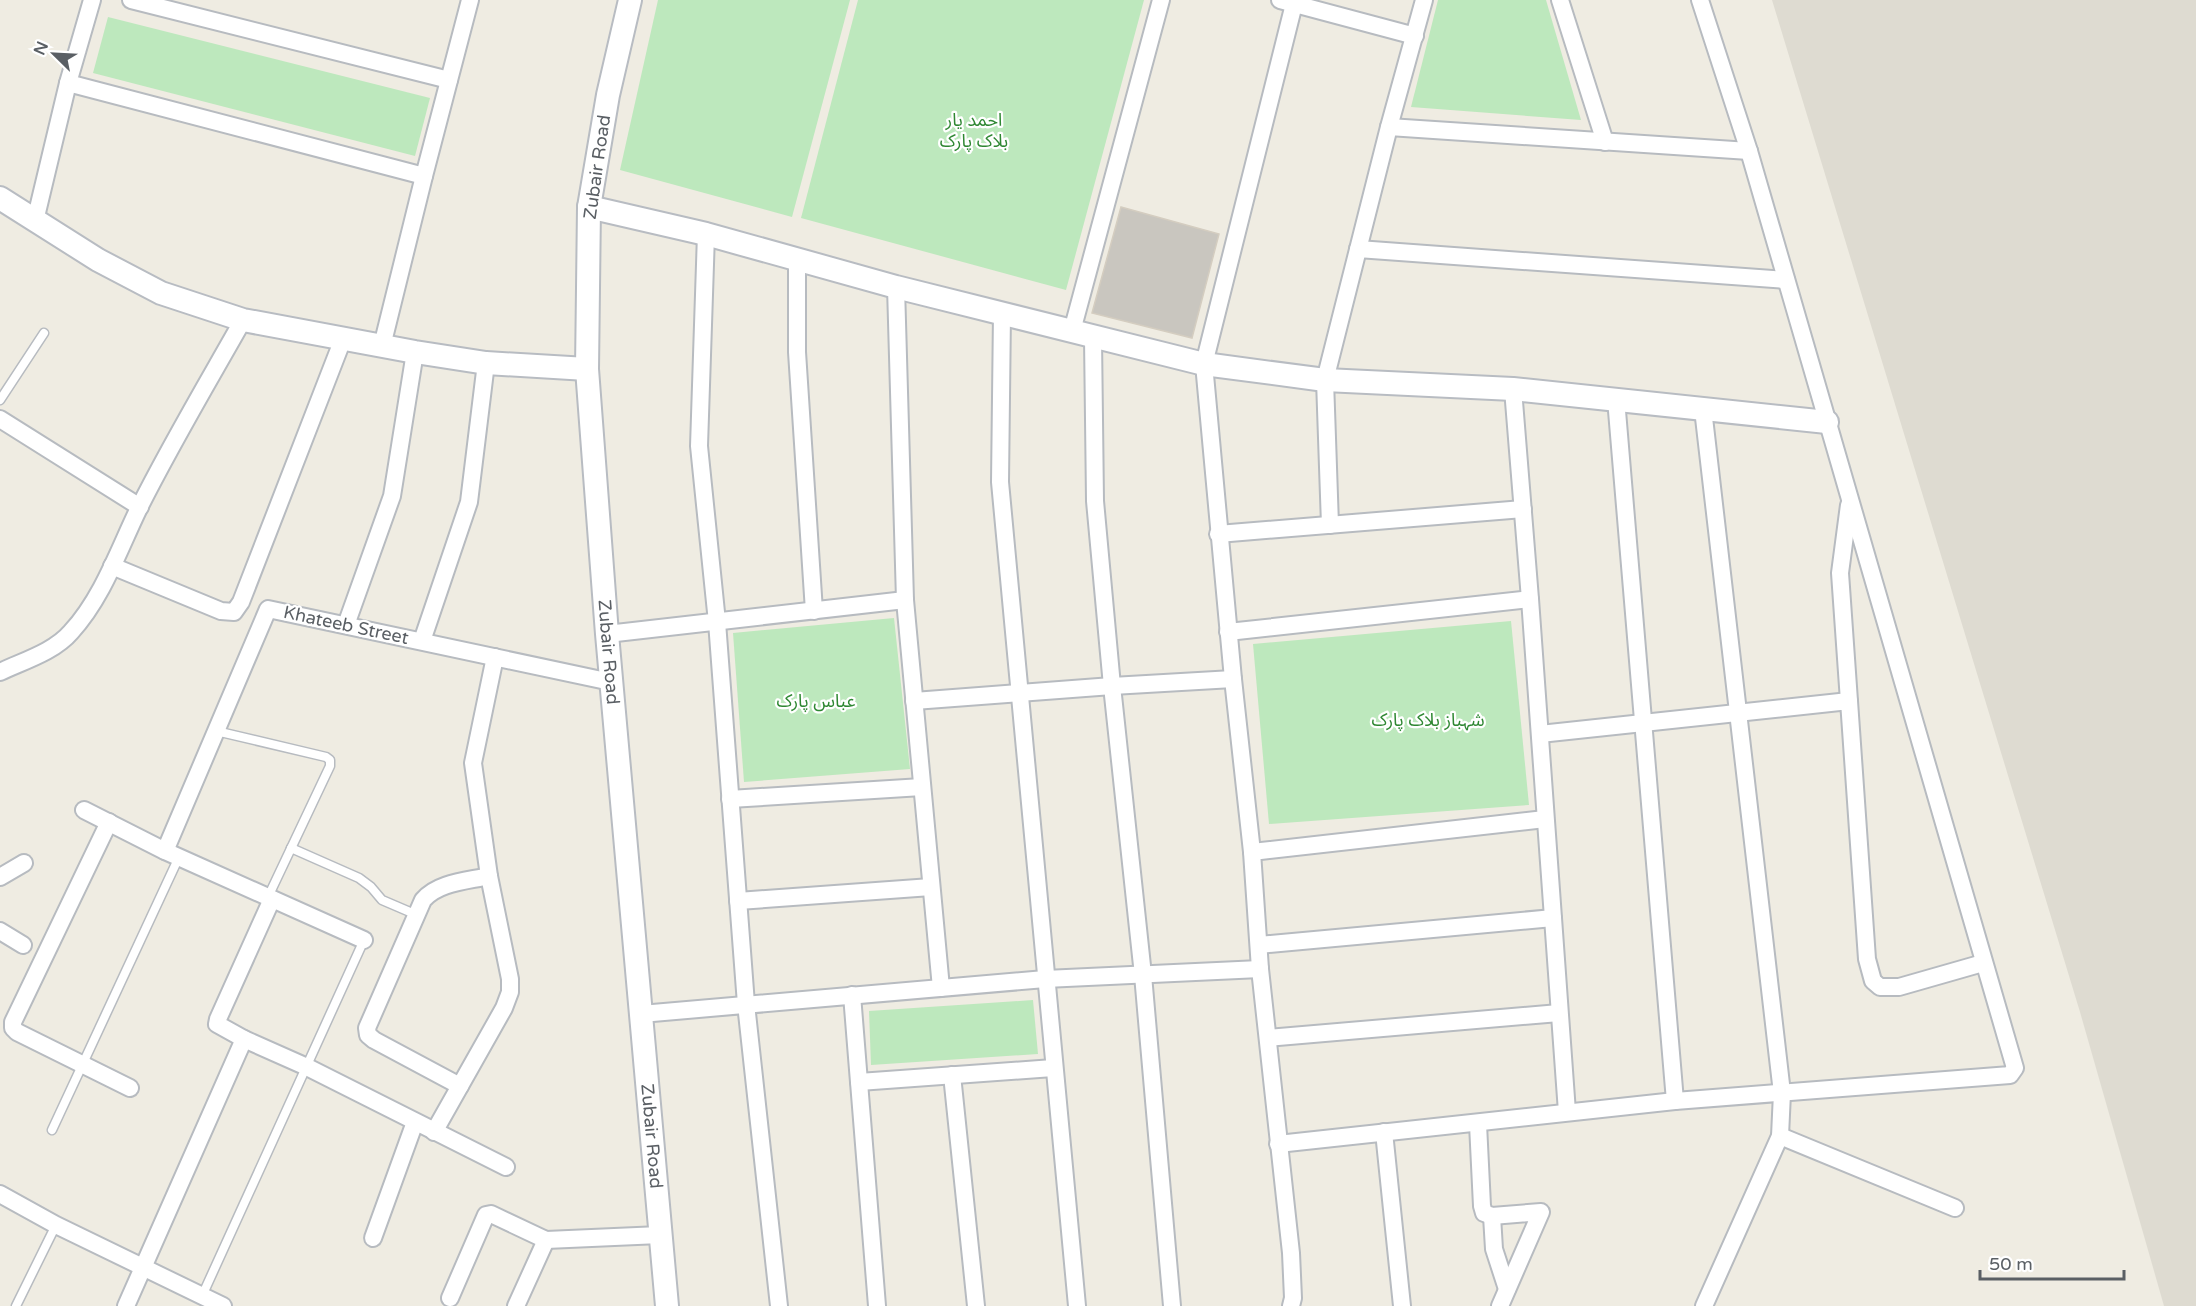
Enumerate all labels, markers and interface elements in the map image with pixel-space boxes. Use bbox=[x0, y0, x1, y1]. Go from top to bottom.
north arrow bbox=[24, 24, 84, 84]
text: N bbox=[29, 38, 53, 58]
park label: احمد یار بلاک پارک bbox=[940, 109, 1008, 152]
street label: Zubair Road bbox=[579, 113, 615, 221]
street label: Zubair Road bbox=[593, 599, 624, 705]
street label: Khateeb Street bbox=[281, 601, 411, 649]
park label: عباس پارک bbox=[776, 690, 856, 712]
park label: شہباز بلاک پارک bbox=[1371, 709, 1485, 731]
street label: Zubair Road bbox=[636, 1083, 667, 1190]
scale bar bbox=[1980, 1243, 2124, 1281]
text: 50 m bbox=[1989, 1253, 2033, 1275]

